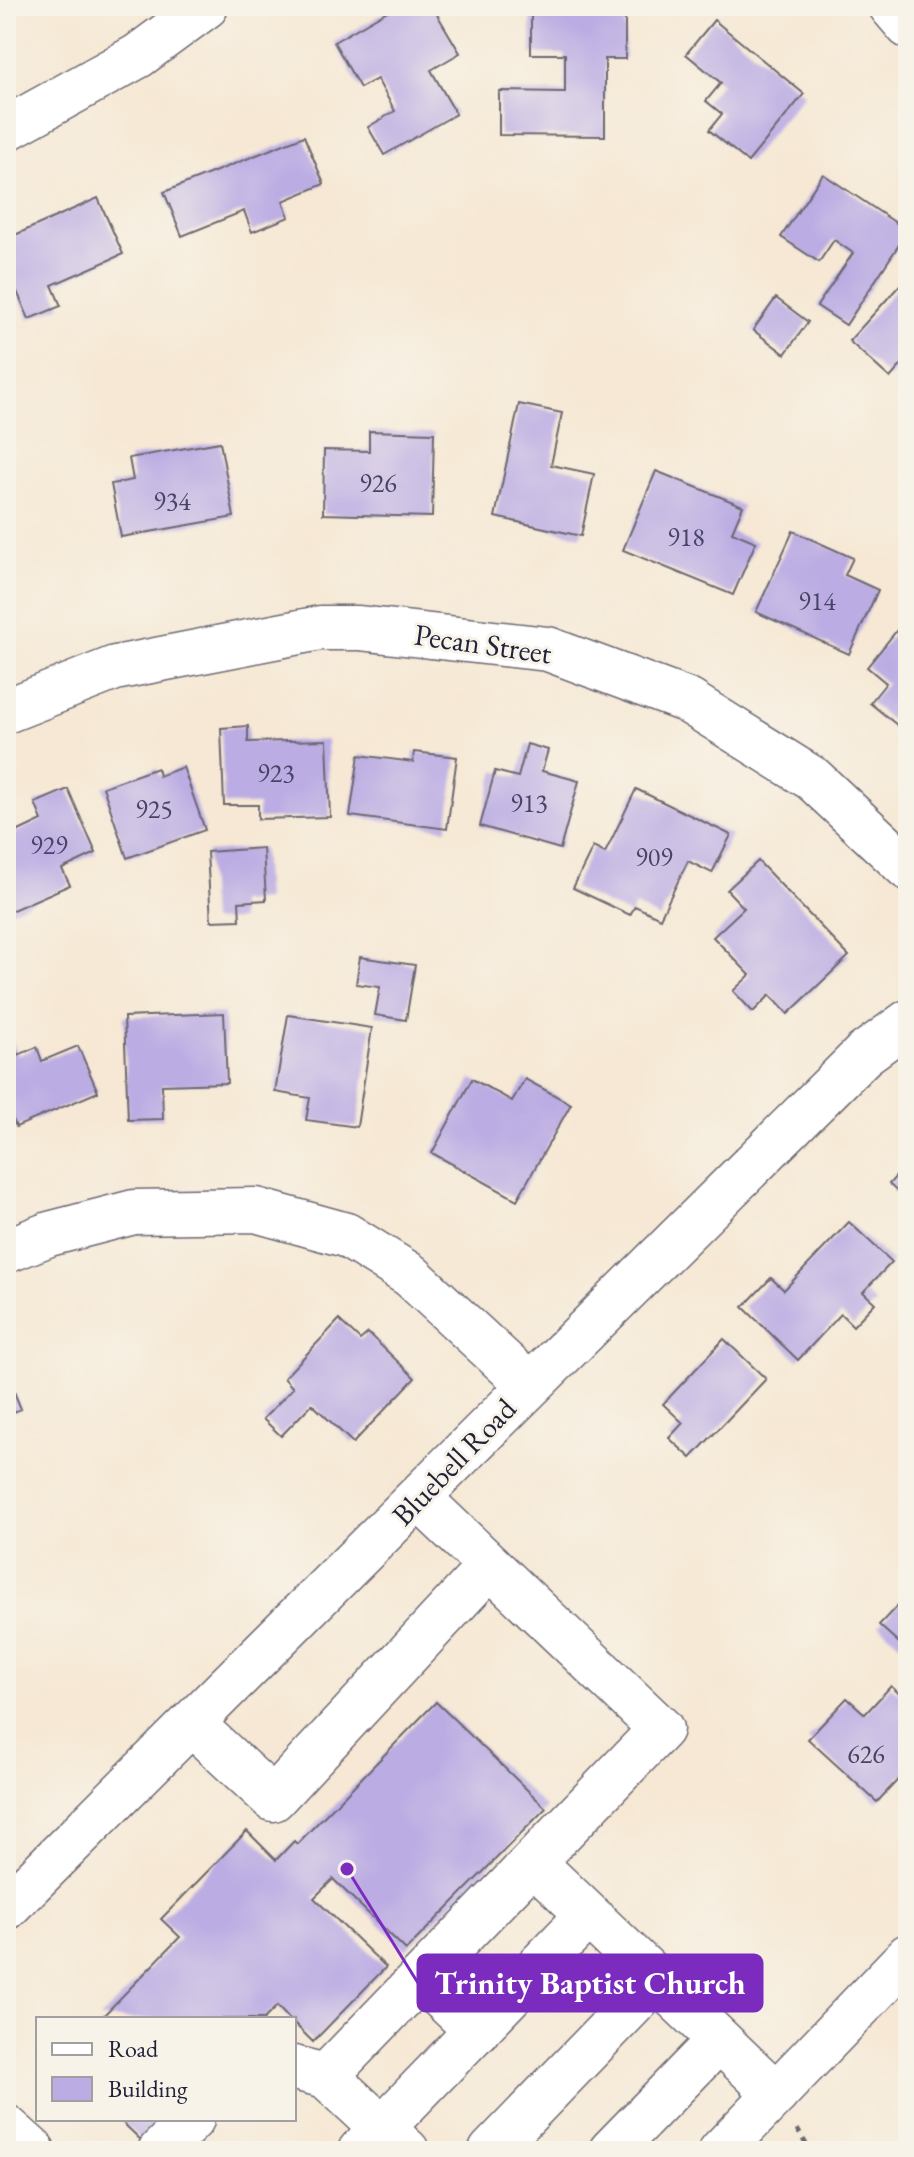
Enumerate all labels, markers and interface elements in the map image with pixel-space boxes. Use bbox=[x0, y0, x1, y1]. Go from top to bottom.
house number: 926 bbox=[359, 466, 397, 500]
house number: 934 bbox=[153, 484, 191, 518]
house number: 918 bbox=[667, 520, 705, 554]
house number: 914 bbox=[798, 584, 836, 618]
street label: Pecan Street bbox=[412, 615, 555, 672]
house number: 923 bbox=[257, 756, 295, 790]
house number: 913 bbox=[510, 786, 548, 820]
house number: 925 bbox=[135, 792, 173, 826]
house number: 929 bbox=[30, 828, 68, 862]
house number: 909 bbox=[635, 840, 673, 874]
street label: Bluebell Road bbox=[383, 1389, 525, 1534]
house number: 626 bbox=[847, 1737, 885, 1771]
callout: Trinity Baptist Church bbox=[418, 1955, 762, 2011]
text: Trinity Baptist Church bbox=[434, 1962, 746, 2004]
legend bbox=[36, 2017, 296, 2121]
text: Road bbox=[108, 2033, 159, 2064]
text: Building bbox=[108, 2073, 188, 2104]

